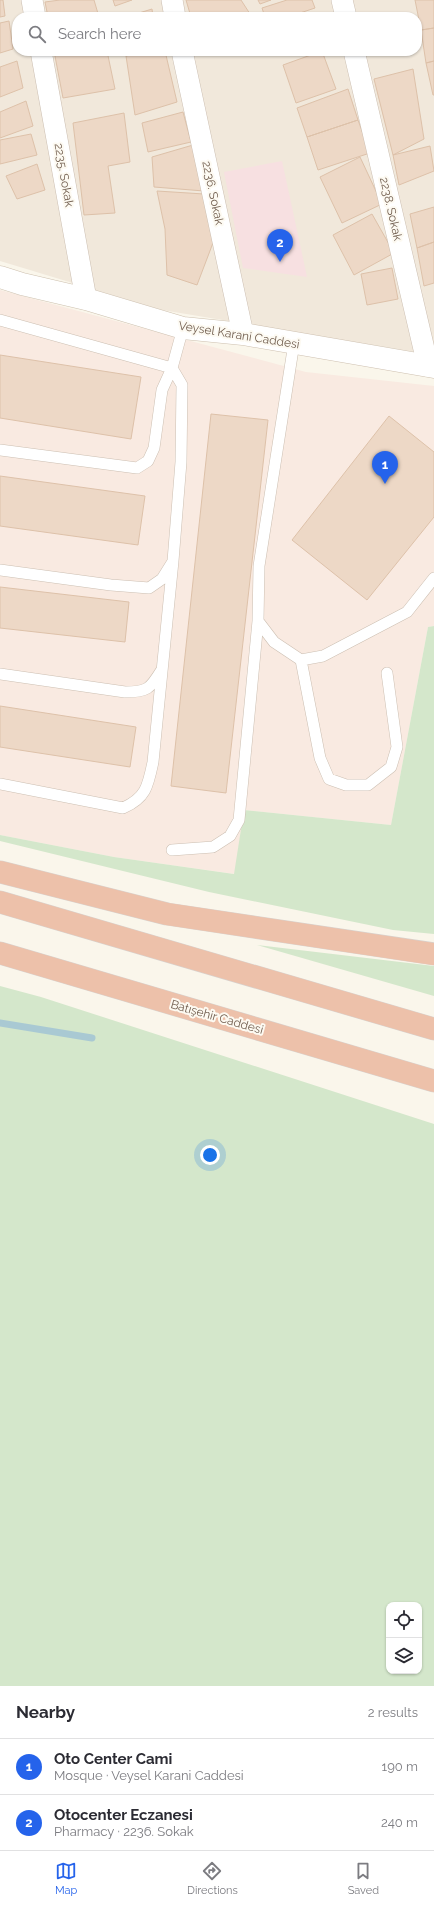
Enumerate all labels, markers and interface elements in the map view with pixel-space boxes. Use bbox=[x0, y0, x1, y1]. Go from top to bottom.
search box bbox=[12, 12, 422, 56]
icon: search bbox=[26, 23, 48, 45]
text: Search here bbox=[58, 25, 141, 43]
street label: 2235. Sokak bbox=[52, 142, 77, 209]
street label: 2236. Sokak bbox=[199, 160, 227, 227]
street label: 2238. Sokak bbox=[377, 176, 405, 243]
pin: 2 bbox=[267, 229, 293, 262]
street label: Veysel Karani Caddesi bbox=[178, 319, 300, 351]
pin: 1 bbox=[372, 451, 398, 484]
street label: Batışehir Caddesi bbox=[169, 997, 265, 1037]
your location bbox=[200, 1145, 220, 1165]
map controls bbox=[386, 1602, 422, 1674]
button: locate bbox=[386, 1602, 422, 1638]
button: layers bbox=[386, 1638, 422, 1674]
text: Nearby bbox=[16, 1702, 75, 1722]
text: 2 results bbox=[368, 1705, 418, 1720]
text: Oto Center Cami bbox=[54, 1750, 172, 1768]
text: 1 bbox=[26, 1759, 32, 1774]
text: 190 m bbox=[382, 1759, 418, 1774]
text: Mosque · Veysel Karani Caddesi bbox=[54, 1768, 244, 1783]
text: Otocenter Eczanesi bbox=[54, 1806, 193, 1824]
text: 2 bbox=[25, 1815, 33, 1830]
text: 240 m bbox=[381, 1815, 418, 1830]
text: Pharmacy · 2236. Sokak bbox=[54, 1824, 194, 1839]
tab: Map bbox=[55, 1860, 77, 1897]
tab: Directions bbox=[187, 1860, 238, 1897]
tab: Saved bbox=[348, 1860, 379, 1897]

